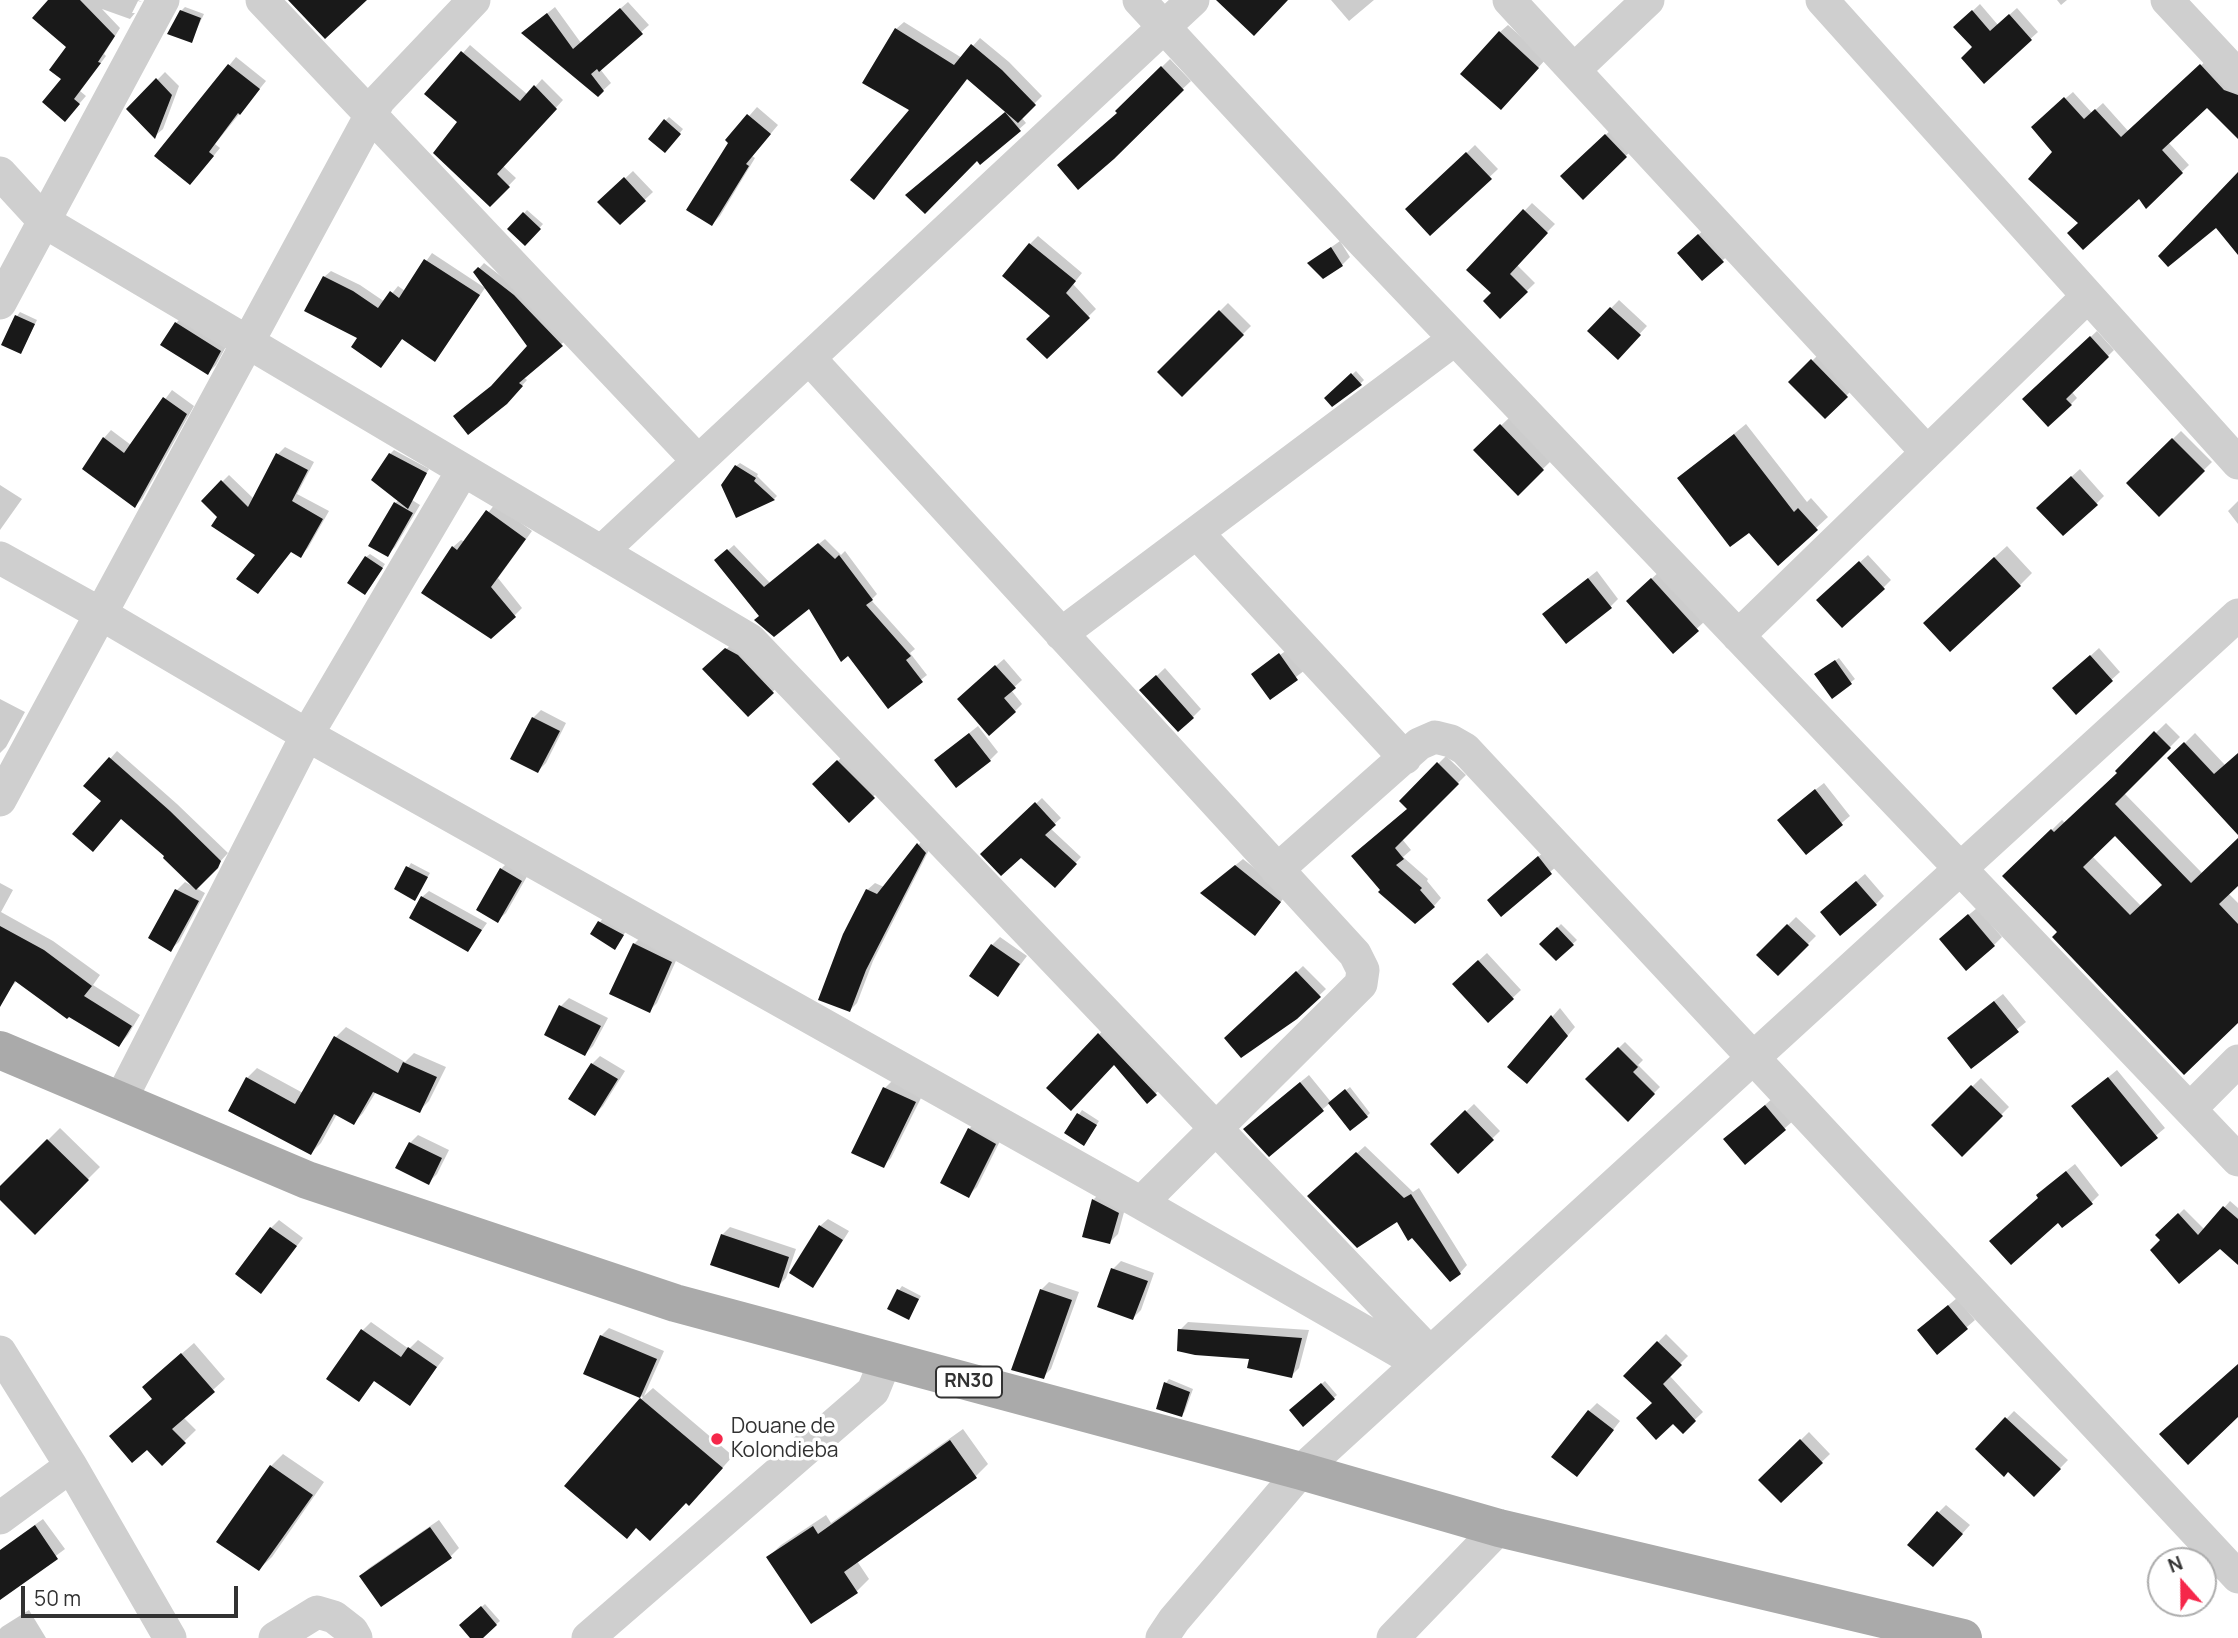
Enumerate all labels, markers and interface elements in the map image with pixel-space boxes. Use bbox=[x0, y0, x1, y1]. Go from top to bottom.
road number: RN30 bbox=[936, 1366, 1002, 1398]
place label: Douane de Kolondieba bbox=[731, 1414, 838, 1464]
marker: Douane de Kolondieba bbox=[709, 1431, 725, 1447]
north arrow bbox=[2147, 1547, 2217, 1617]
text: N bbox=[2164, 1550, 2186, 1579]
scale bar bbox=[24, 1572, 242, 1616]
text: 50 m bbox=[34, 1584, 81, 1612]

